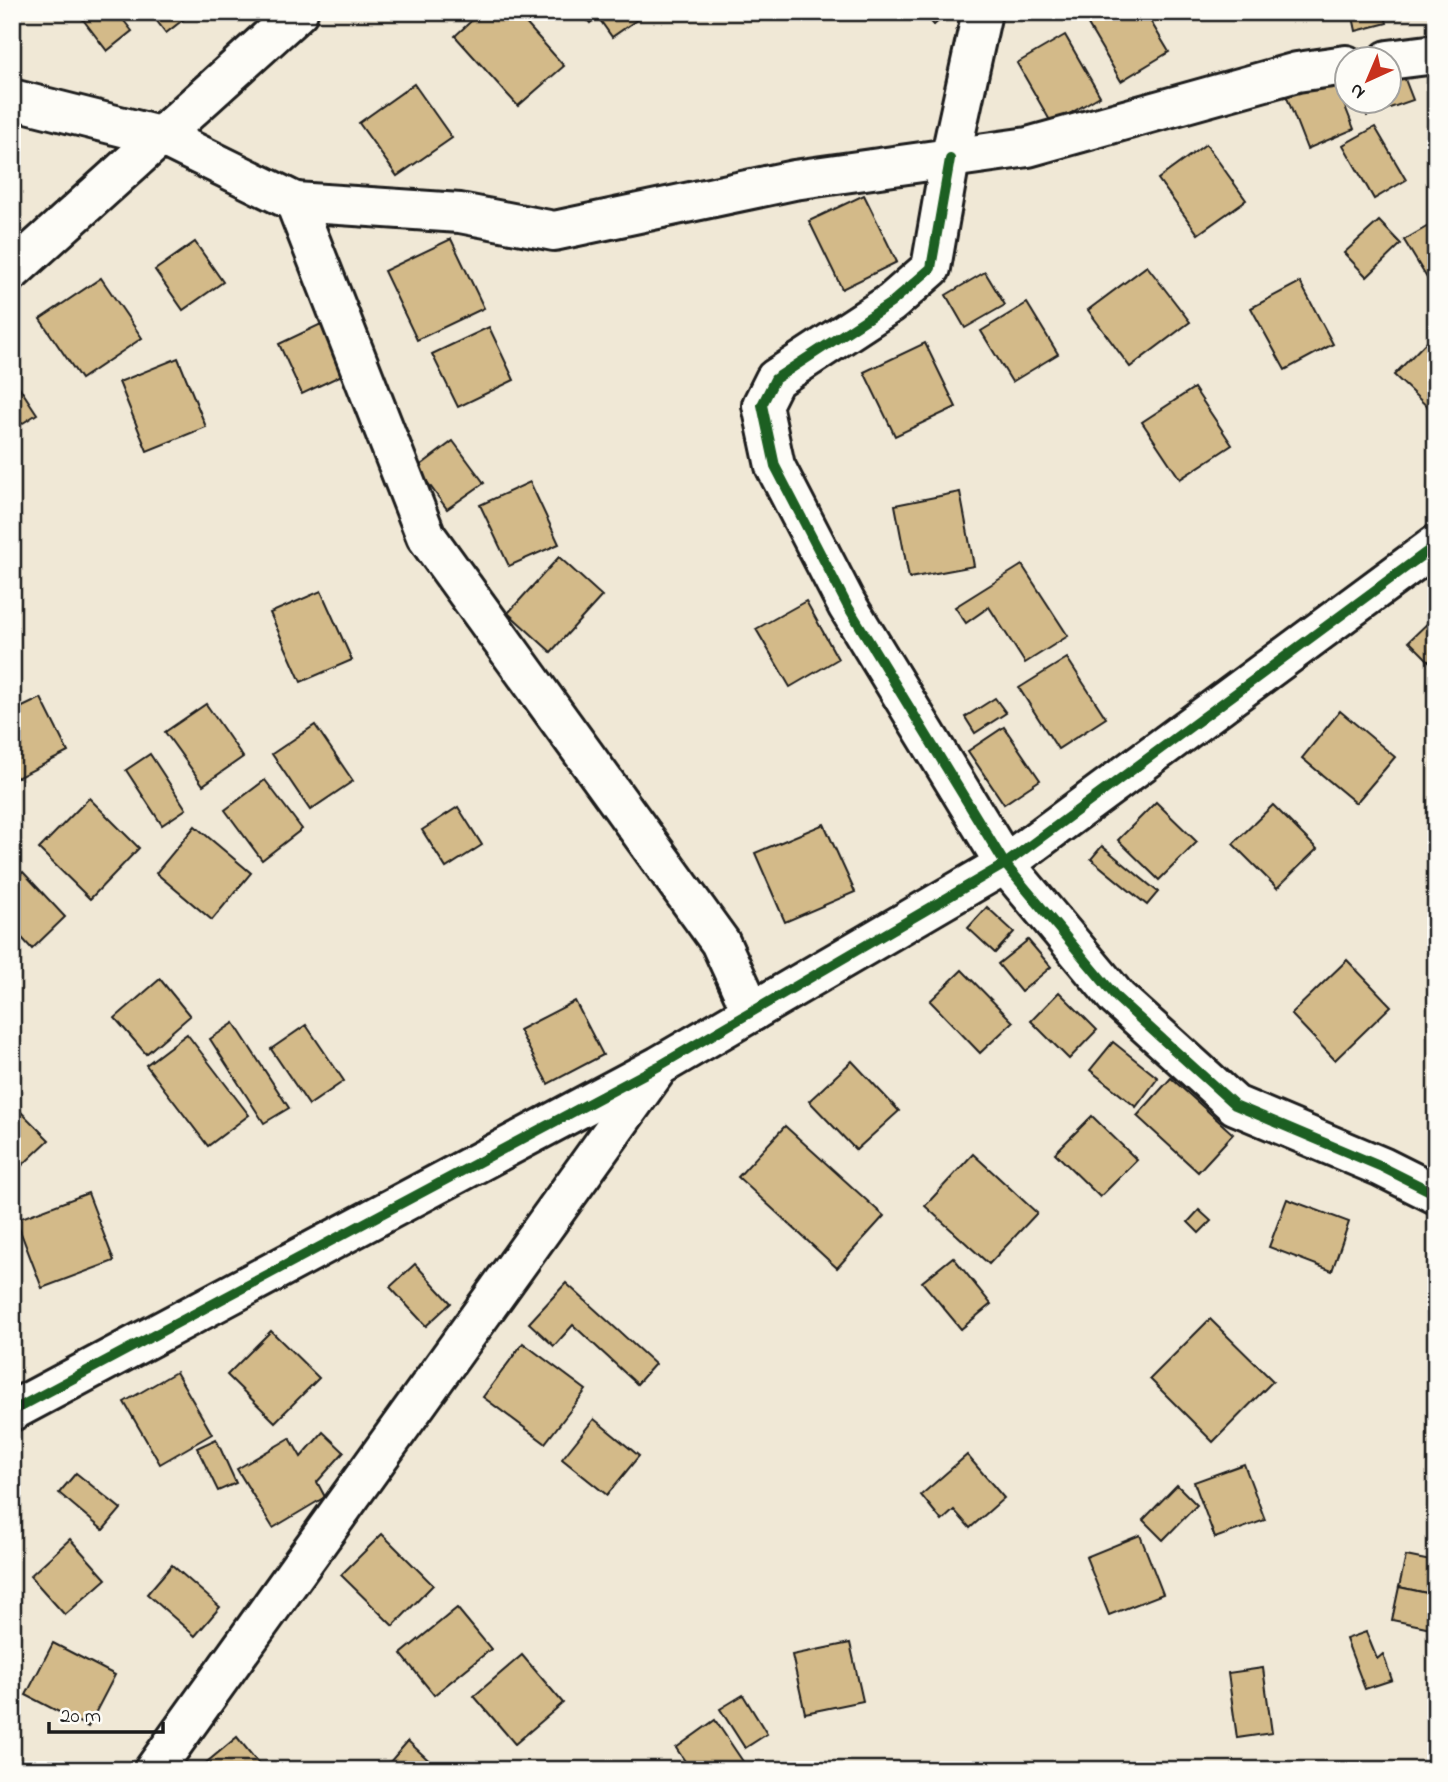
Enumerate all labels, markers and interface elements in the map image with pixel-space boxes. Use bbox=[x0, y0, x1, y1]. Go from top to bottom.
north arrow bbox=[1332, 46, 1402, 116]
text: N bbox=[1344, 76, 1372, 105]
scale bar bbox=[49, 1691, 163, 1735]
text: 20 m bbox=[60, 1702, 101, 1732]

